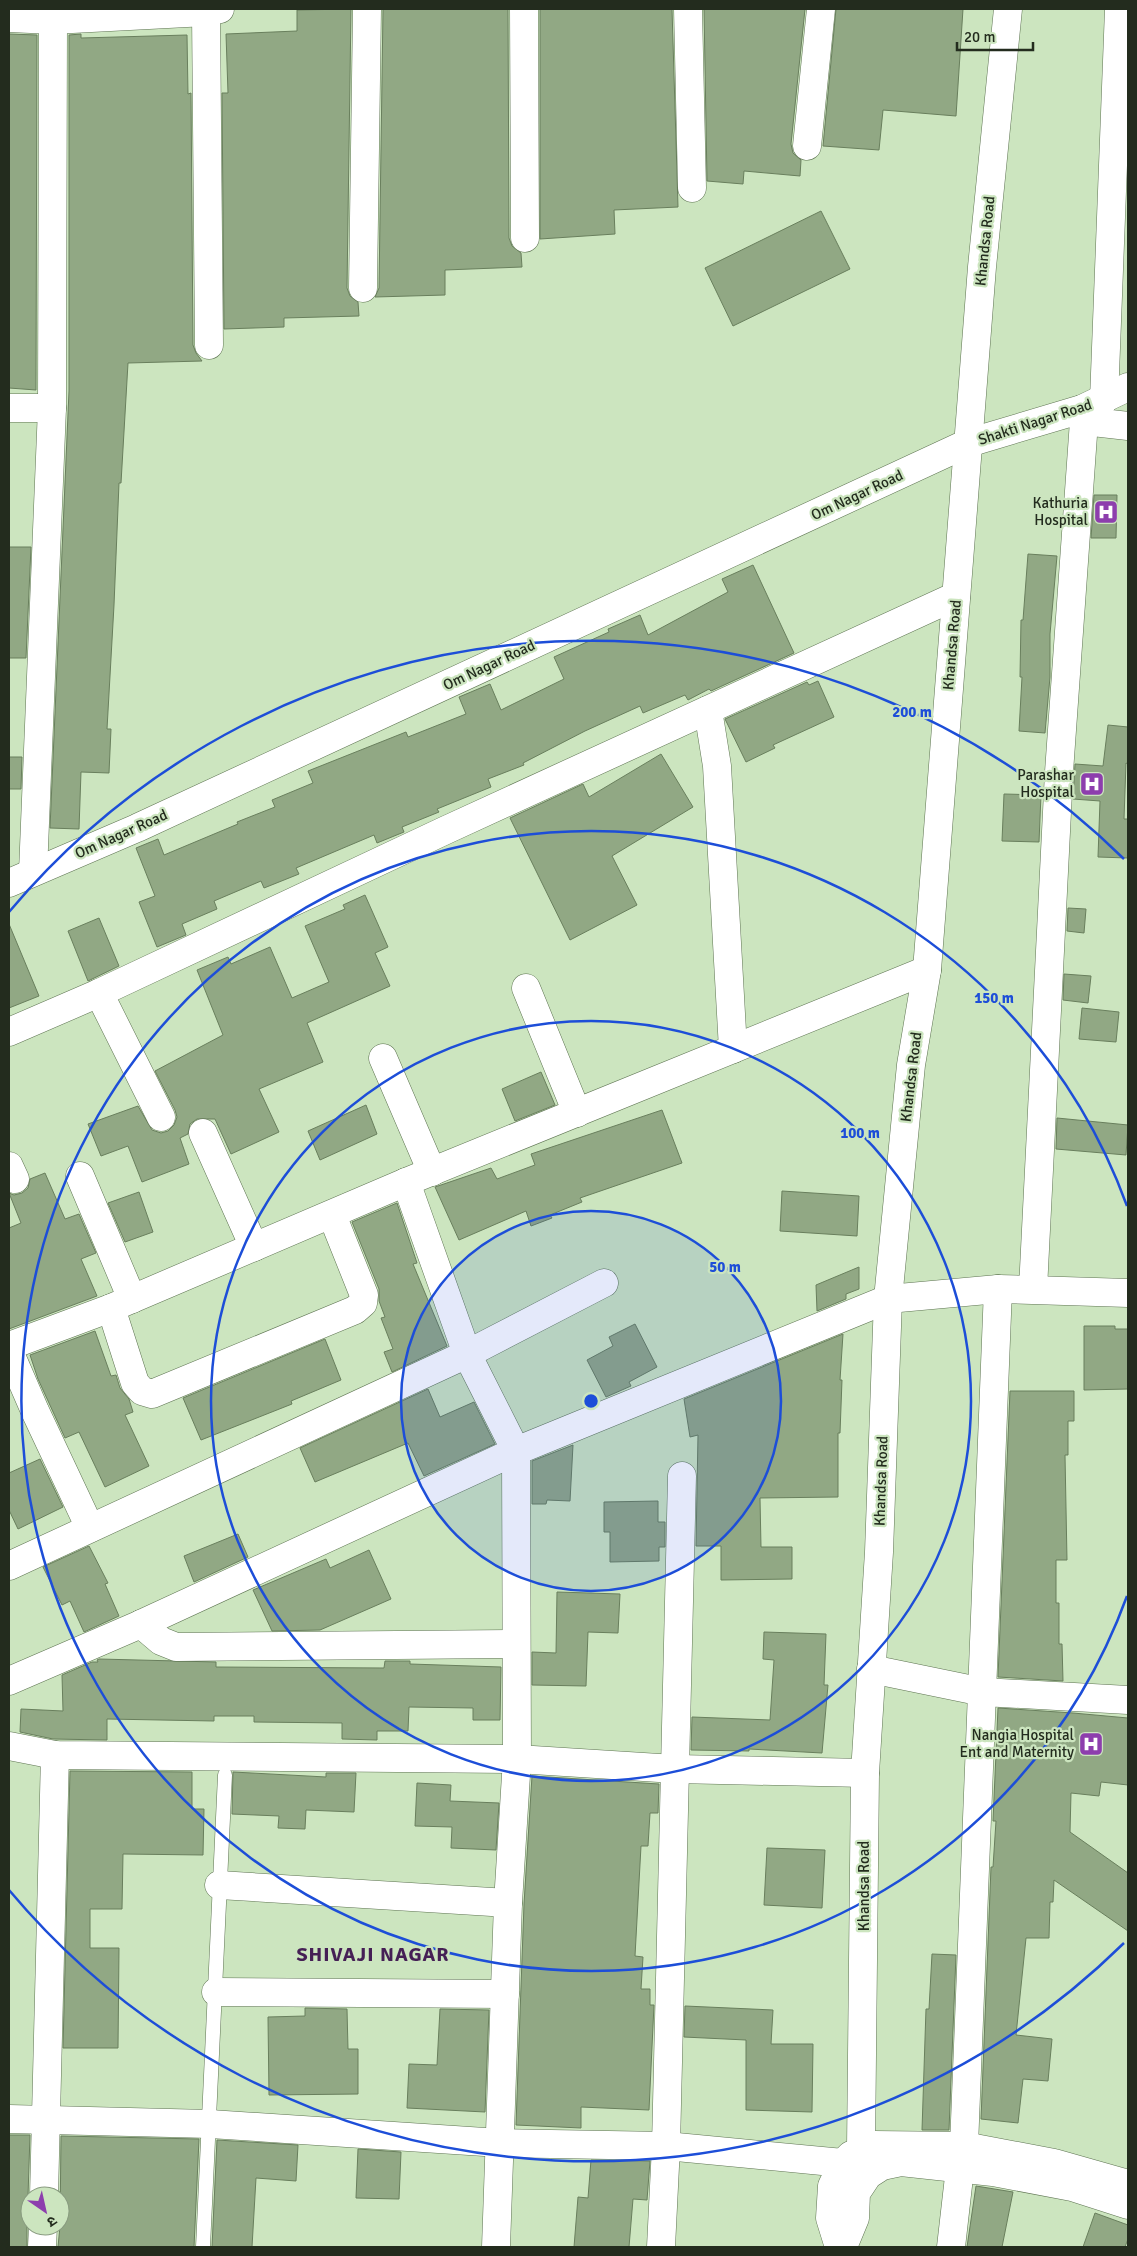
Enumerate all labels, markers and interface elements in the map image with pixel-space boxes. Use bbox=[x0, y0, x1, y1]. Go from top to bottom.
scale bar bbox=[957, 20, 1033, 52]
text: 20 m bbox=[964, 28, 995, 46]
street label: Khandsa Road bbox=[971, 195, 999, 287]
street label: Shakti Nagar Road bbox=[976, 395, 1094, 449]
street label: Om Nagar Road bbox=[808, 466, 906, 524]
place label: Kathuria Hospital bbox=[1033, 494, 1088, 529]
hospital icon: Kathuria Hospital bbox=[1093, 499, 1119, 525]
street label: Khandsa Road bbox=[939, 599, 965, 691]
street label: Om Nagar Road bbox=[440, 636, 538, 694]
text: 200 m bbox=[892, 703, 932, 721]
place label: Parashar Hospital bbox=[1017, 766, 1074, 801]
hospital icon: Parashar Hospital bbox=[1079, 771, 1105, 797]
street label: Om Nagar Road bbox=[72, 806, 170, 862]
text: 150 m bbox=[974, 989, 1014, 1007]
street label: Khandsa Road bbox=[897, 1031, 925, 1123]
text: 100 m bbox=[840, 1124, 880, 1142]
text: 50 m bbox=[709, 1258, 741, 1276]
centre of rings bbox=[582, 1392, 600, 1410]
street label: Khandsa Road bbox=[870, 1435, 892, 1526]
place label: Nangia Hospital Ent and Maternity bbox=[960, 1726, 1074, 1761]
hospital icon: Nangia Hospital Ent and Maternity bbox=[1078, 1731, 1104, 1757]
street label: Khandsa Road bbox=[855, 1841, 873, 1931]
district label: SHIVAJI NAGAR bbox=[296, 1942, 450, 1967]
north arrow bbox=[20, 2186, 70, 2236]
text: उ bbox=[43, 2212, 60, 2231]

